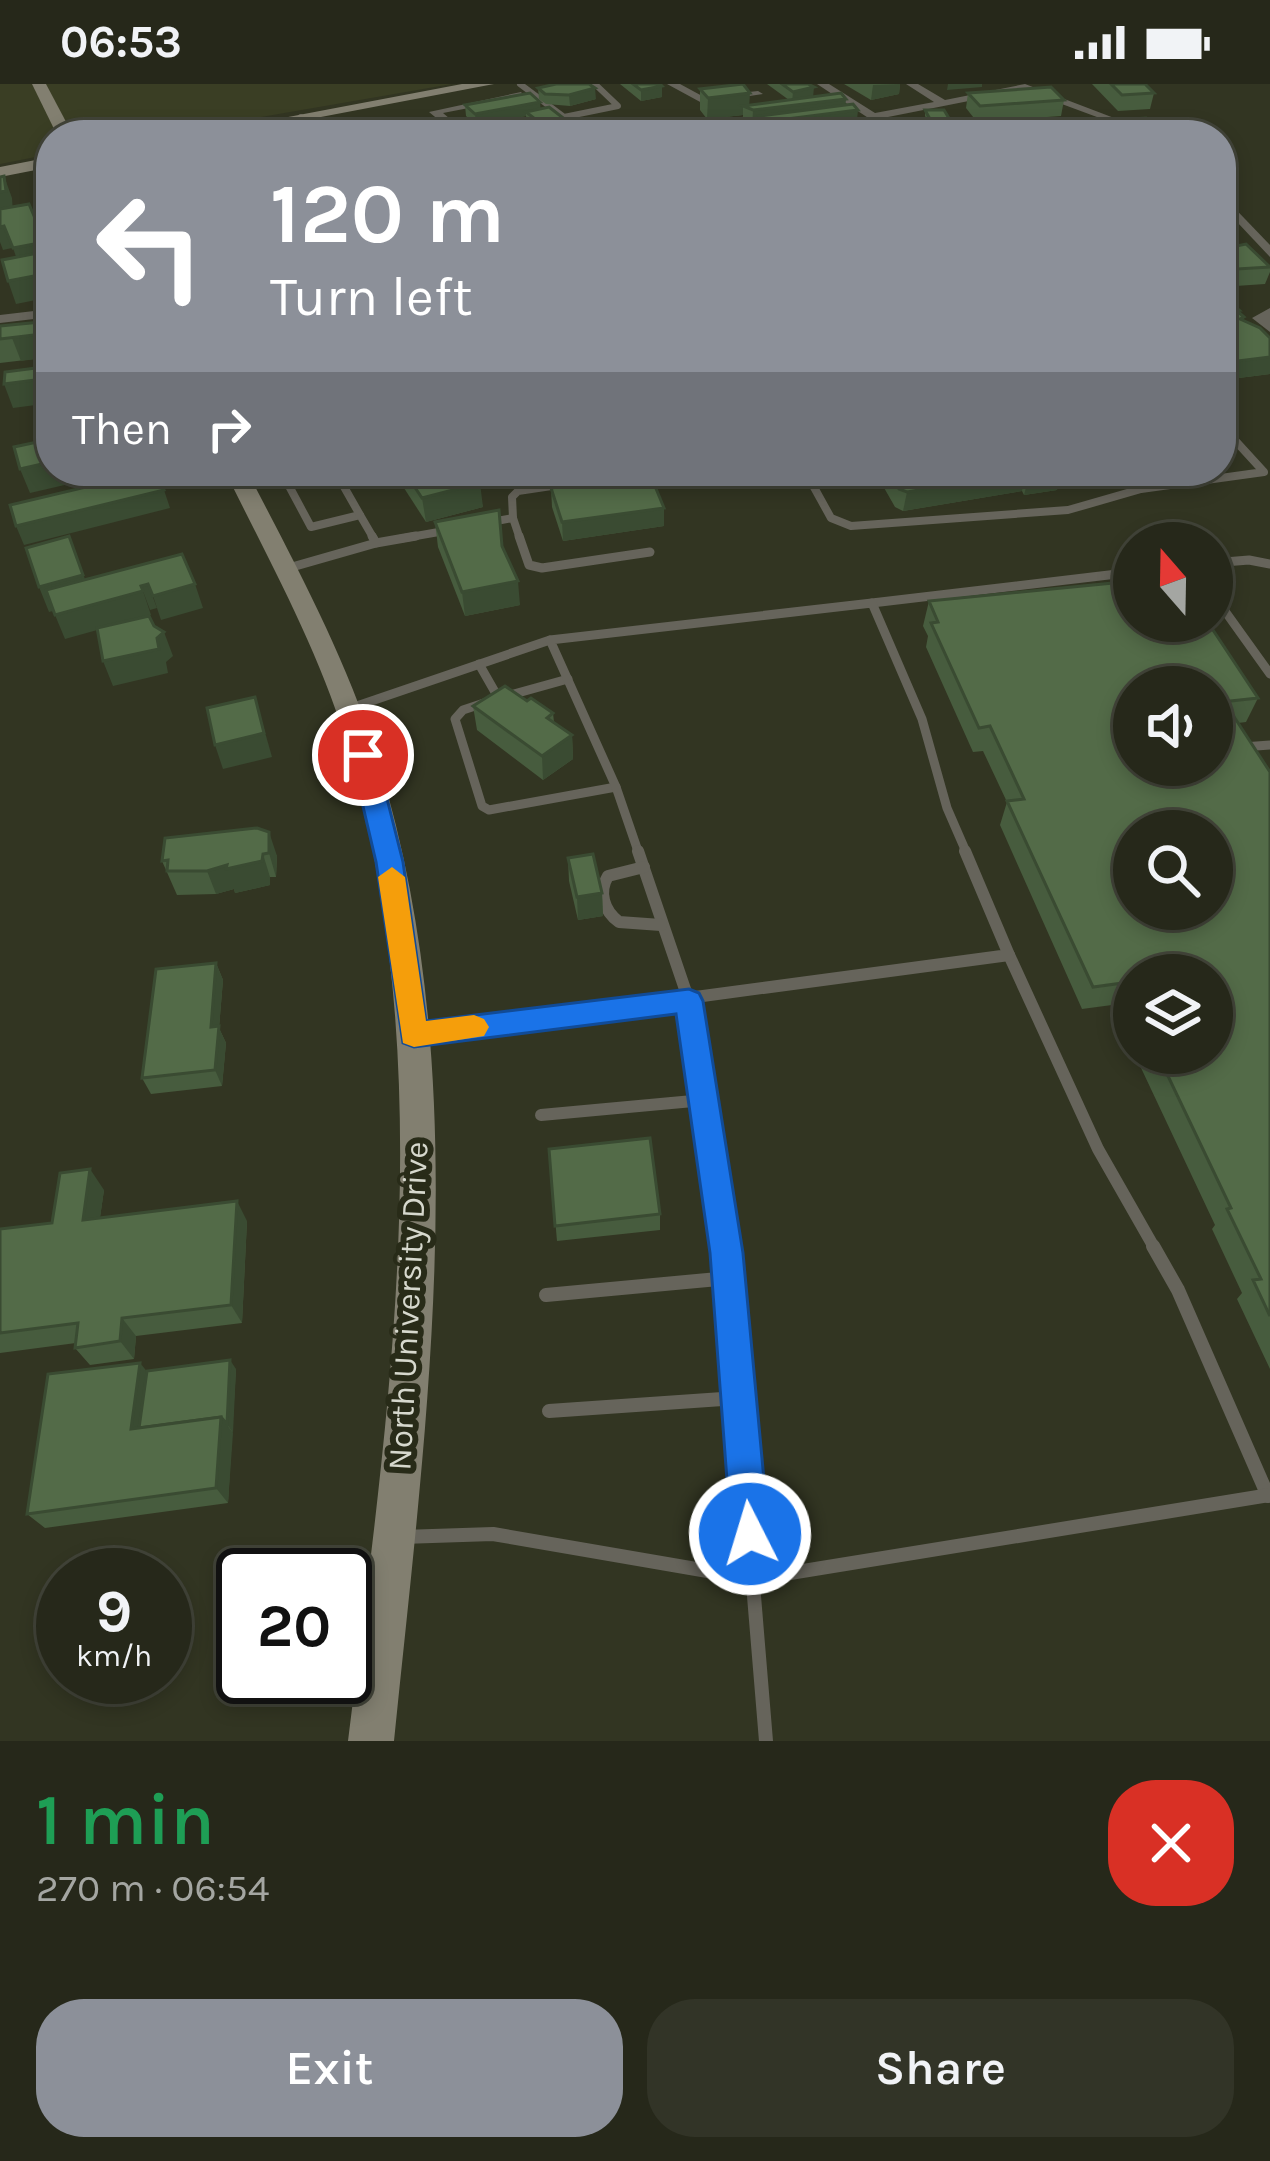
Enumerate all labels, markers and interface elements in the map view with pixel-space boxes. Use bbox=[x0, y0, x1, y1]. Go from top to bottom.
text: 06:53 bbox=[60, 16, 182, 68]
text: 120 m bbox=[270, 165, 505, 263]
icon: left bbox=[72, 168, 228, 324]
text: Turn left bbox=[270, 265, 473, 329]
icon: right bbox=[196, 396, 262, 462]
text: Then bbox=[72, 403, 172, 455]
north arrow bbox=[1113, 522, 1233, 642]
map controls bbox=[1113, 522, 1233, 1074]
button: sound bbox=[1113, 666, 1233, 786]
pin bbox=[312, 704, 414, 806]
icon: arrive bbox=[330, 722, 396, 788]
button: search bbox=[1113, 810, 1233, 930]
button: layers bbox=[1113, 954, 1233, 1074]
street label: North University Drive bbox=[380, 1141, 436, 1471]
position arrow bbox=[687, 1471, 813, 1597]
speed limit sign: 20 bbox=[216, 1548, 372, 1704]
text: 9 bbox=[96, 1576, 132, 1646]
text: km/h bbox=[76, 1638, 152, 1674]
text: 1 min bbox=[36, 1778, 215, 1862]
button: close bbox=[1108, 1780, 1234, 1906]
text: 270 m · 06:54 bbox=[36, 1865, 270, 1911]
button: Exit bbox=[36, 1999, 623, 2137]
button: Share bbox=[647, 1999, 1234, 2137]

